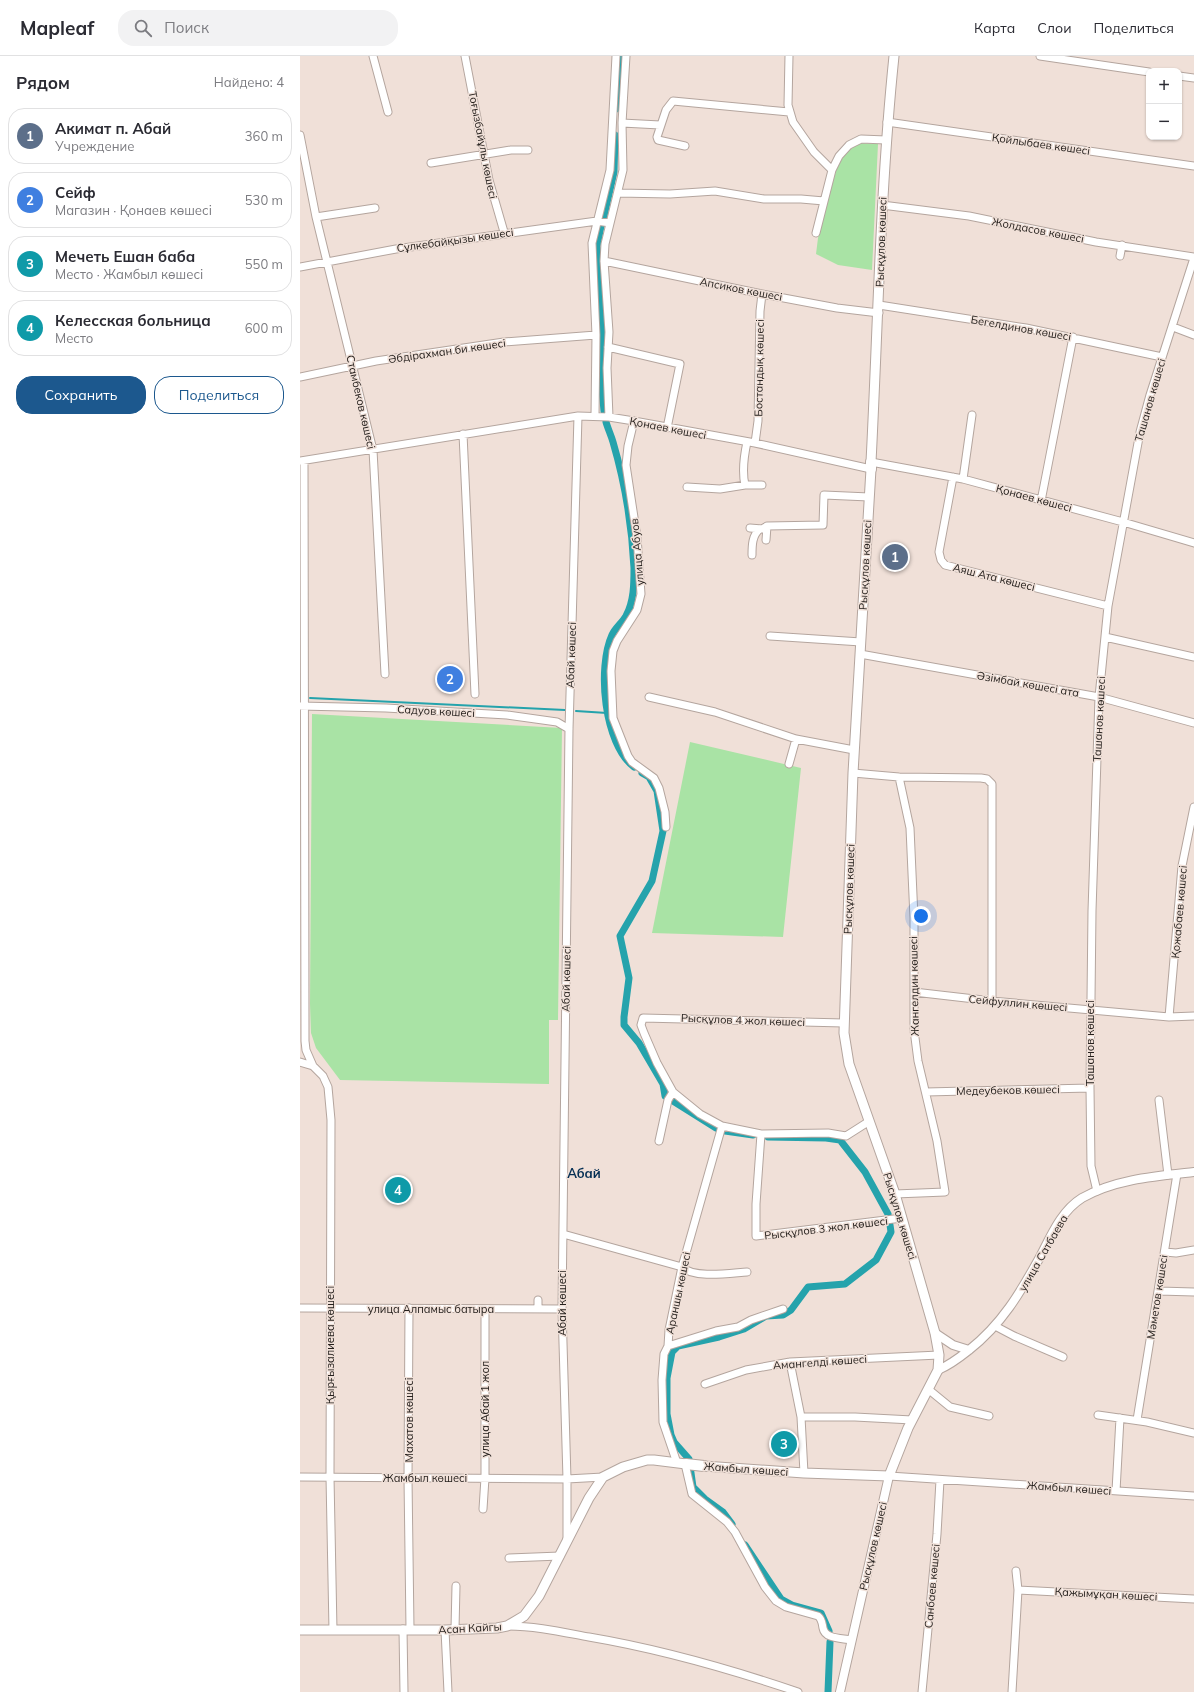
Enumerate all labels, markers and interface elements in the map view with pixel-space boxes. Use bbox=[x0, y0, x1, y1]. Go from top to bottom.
search box bbox=[118, 10, 398, 46]
text: Mapleaf bbox=[20, 16, 94, 40]
icon: search bbox=[132, 17, 154, 39]
text: Поиск bbox=[164, 18, 209, 37]
text: Карта bbox=[974, 19, 1015, 37]
text: Слои bbox=[1037, 19, 1072, 37]
text: Поделиться bbox=[1094, 19, 1174, 37]
map controls bbox=[1146, 68, 1182, 140]
button: + bbox=[1146, 68, 1182, 104]
text: Рядом bbox=[16, 72, 70, 93]
text: Найдено: 4 bbox=[214, 74, 284, 90]
street label: Тоғызбайұлы көшесі bbox=[466, 90, 500, 200]
button: − bbox=[1146, 104, 1182, 140]
text: Акимат п. Абай bbox=[55, 119, 171, 138]
text: 1 bbox=[26, 128, 34, 144]
text: 360 m bbox=[245, 128, 283, 144]
street label: Қойлыбаев көшесі bbox=[991, 130, 1091, 158]
text: Учреждение bbox=[55, 138, 134, 154]
text: Сейф bbox=[55, 183, 96, 202]
text: 2 bbox=[26, 192, 34, 208]
text: 530 m bbox=[245, 192, 283, 208]
street label: Рысқұлов көшесі bbox=[872, 197, 890, 287]
text: Магазин · Қонаев көшесі bbox=[55, 202, 212, 218]
street label: Жолдасов көшесі bbox=[991, 214, 1085, 246]
street label: Сұлкебайқызы көшесі bbox=[396, 225, 514, 255]
text: Мечеть Ешан баба bbox=[55, 247, 195, 266]
text: 3 bbox=[26, 256, 34, 272]
text: 550 m bbox=[245, 256, 283, 272]
text: Место · Жамбыл көшесі bbox=[55, 266, 203, 282]
street label: Апсиков көшесі bbox=[699, 274, 783, 304]
text: Келесская больница bbox=[55, 311, 211, 330]
street label: Бегелдинов көшесі bbox=[970, 312, 1072, 344]
street label: Бостандық көшесі bbox=[751, 319, 767, 417]
text: 4 bbox=[26, 320, 34, 336]
text: 600 m bbox=[245, 320, 283, 336]
text: Место bbox=[55, 330, 93, 346]
street label: Әбдірахман би көшесі bbox=[387, 336, 507, 366]
street label: Стамбеков көшесі bbox=[343, 354, 379, 450]
street label: Ташанов көшесі bbox=[1131, 357, 1169, 443]
button: Сохранить bbox=[16, 376, 146, 414]
button: Поделиться bbox=[154, 376, 284, 414]
street label: Қонаев көшесі bbox=[628, 414, 708, 442]
street label: Қонаев көшесі bbox=[995, 481, 1073, 515]
street label: улица Абуов bbox=[627, 518, 647, 586]
street label: Рысқұлов көшесі bbox=[856, 520, 874, 610]
pin: 1 bbox=[882, 542, 908, 572]
street label: Аяш Ата көшесі bbox=[952, 560, 1036, 594]
street label: Абай көшесі bbox=[563, 622, 579, 688]
pin: 2 bbox=[437, 664, 463, 694]
street label: Әзімбай көшесі ата bbox=[976, 668, 1080, 700]
street label: Ташанов көшесі bbox=[1090, 676, 1108, 762]
street label: Садуов көшесі bbox=[397, 702, 475, 720]
street label: Рысқұлов көшесі bbox=[840, 844, 858, 934]
street label: Қожабаев көшесі bbox=[1168, 865, 1190, 959]
your location bbox=[911, 906, 931, 926]
street label: Жангелдин көшесі bbox=[906, 936, 922, 1036]
street label: Абай көшесі bbox=[558, 946, 574, 1012]
street label: Сейфуллин көшесі bbox=[968, 992, 1068, 1014]
street label: Ташанов көшесі bbox=[1083, 1000, 1097, 1086]
street label: Рысқұлов 4 жол көшесі bbox=[681, 1011, 805, 1029]
street label: Медеубеков көшесі bbox=[956, 1082, 1060, 1098]
district label: Абай bbox=[567, 1165, 601, 1181]
street label: Рысқұлов көшесі bbox=[880, 1171, 920, 1261]
pin: 4 bbox=[385, 1175, 411, 1205]
street label: улица Сатбаева bbox=[1015, 1212, 1071, 1294]
street label: Рысқұлов 3 жол көшесі bbox=[763, 1213, 889, 1243]
street label: Араншы көшесі bbox=[662, 1251, 694, 1335]
street label: Мәметов көшесі bbox=[1143, 1254, 1171, 1340]
street label: Абай көшесі bbox=[555, 1270, 569, 1336]
street label: Қырғызалиева көшесі bbox=[323, 1286, 337, 1404]
street label: улица Алпамыс батыра bbox=[368, 1302, 494, 1316]
street label: Амангелді көшесі bbox=[773, 1352, 867, 1372]
street label: улица Абай 1 жол bbox=[478, 1361, 492, 1457]
street label: Махатов көшесі bbox=[402, 1378, 416, 1462]
pin: 3 bbox=[771, 1429, 797, 1459]
street label: Жамбыл көшесі bbox=[703, 1459, 789, 1479]
street label: Жамбыл көшесі bbox=[383, 1471, 467, 1485]
street label: Жамбыл көшесі bbox=[1026, 1478, 1112, 1498]
street label: Рысқұлов көшесі bbox=[856, 1500, 890, 1592]
street label: Санбаев көшесі bbox=[921, 1543, 943, 1629]
street label: Қажымұқан көшесі bbox=[1054, 1584, 1158, 1604]
street label: Асан Кайгы bbox=[438, 1619, 502, 1637]

